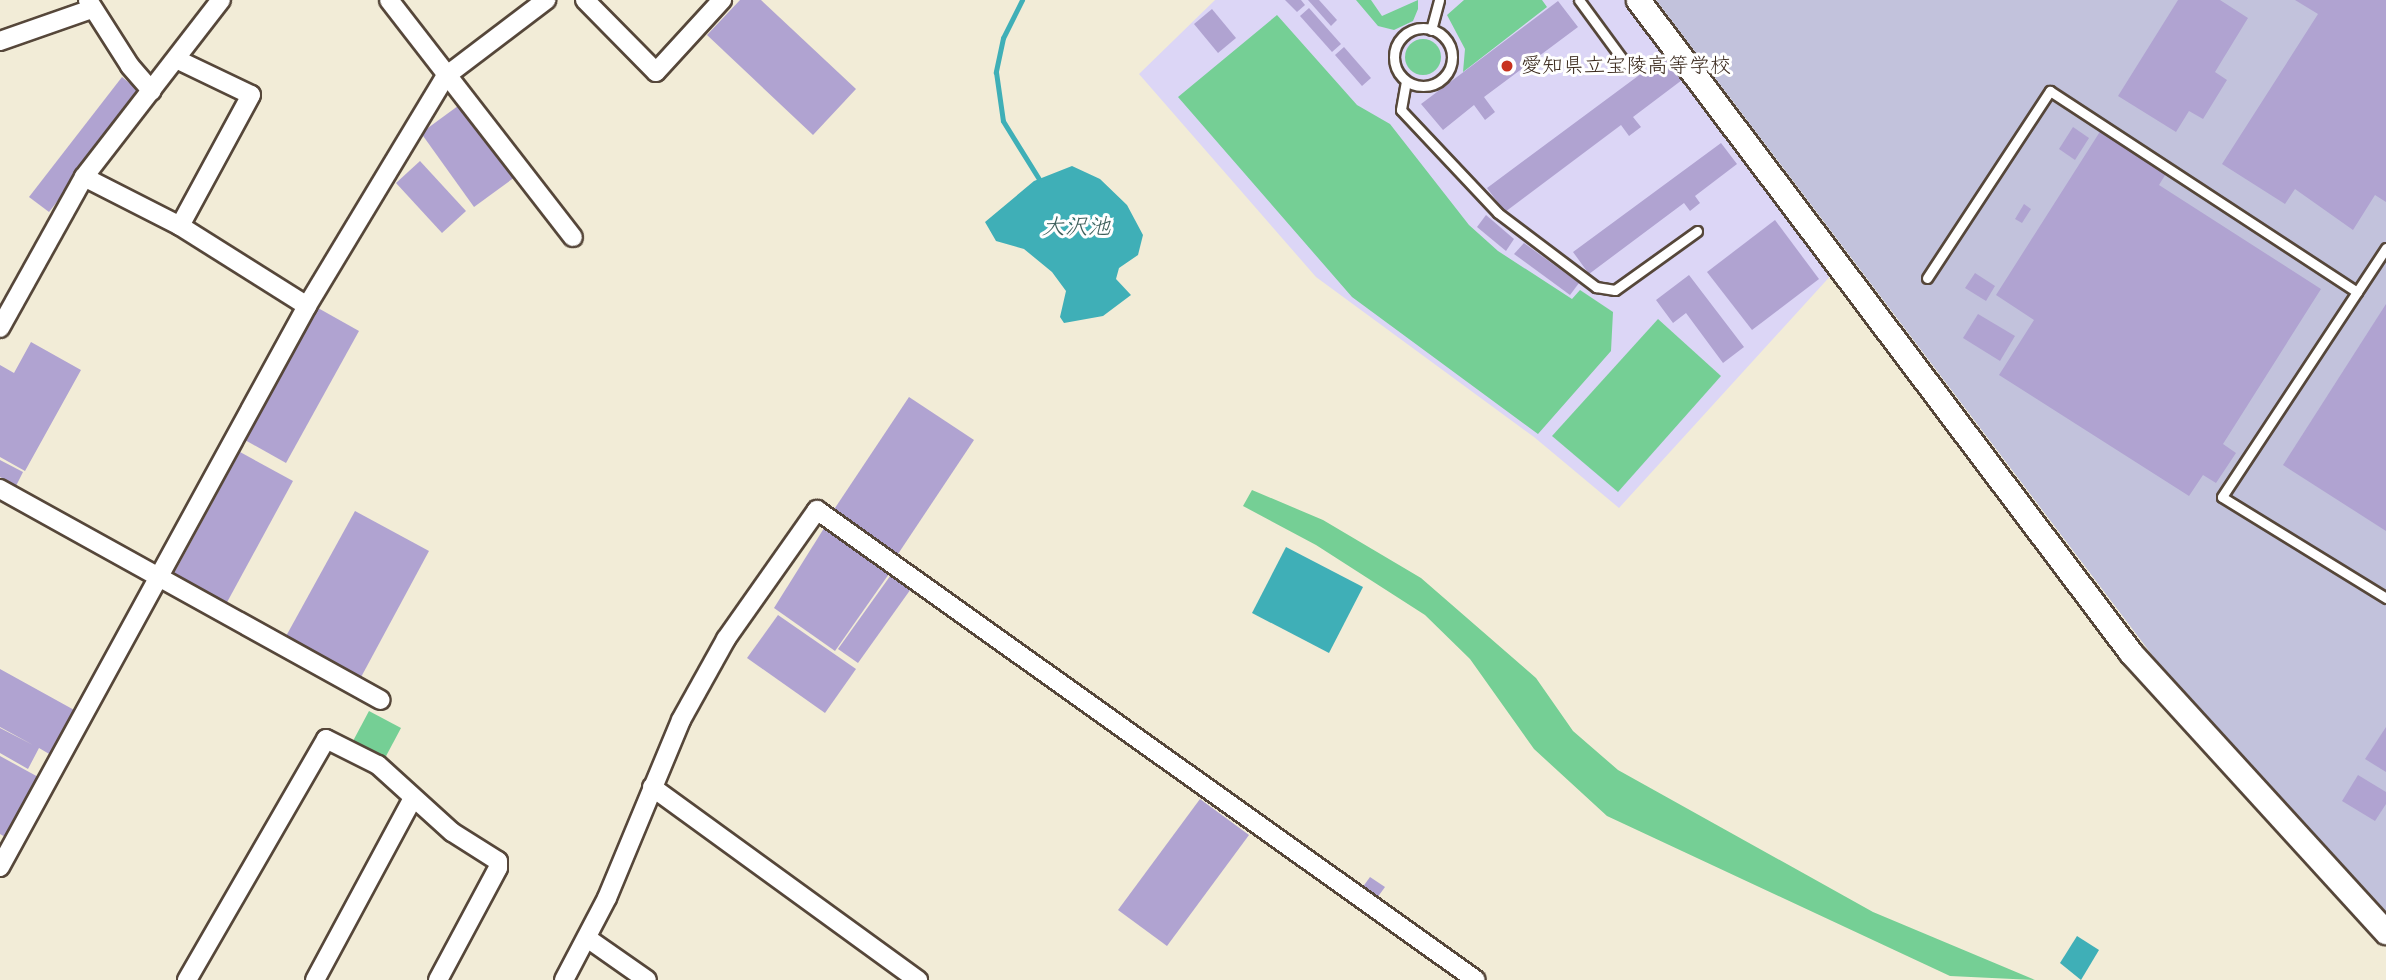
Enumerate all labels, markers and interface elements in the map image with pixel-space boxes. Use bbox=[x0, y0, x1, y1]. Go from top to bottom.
place label: 愛知県立宝陵高等学校 bbox=[1521, 53, 1731, 79]
marker: 愛知県立宝陵高等学校 bbox=[1499, 58, 1515, 74]
water label: 大沢池 bbox=[1042, 213, 1110, 241]

